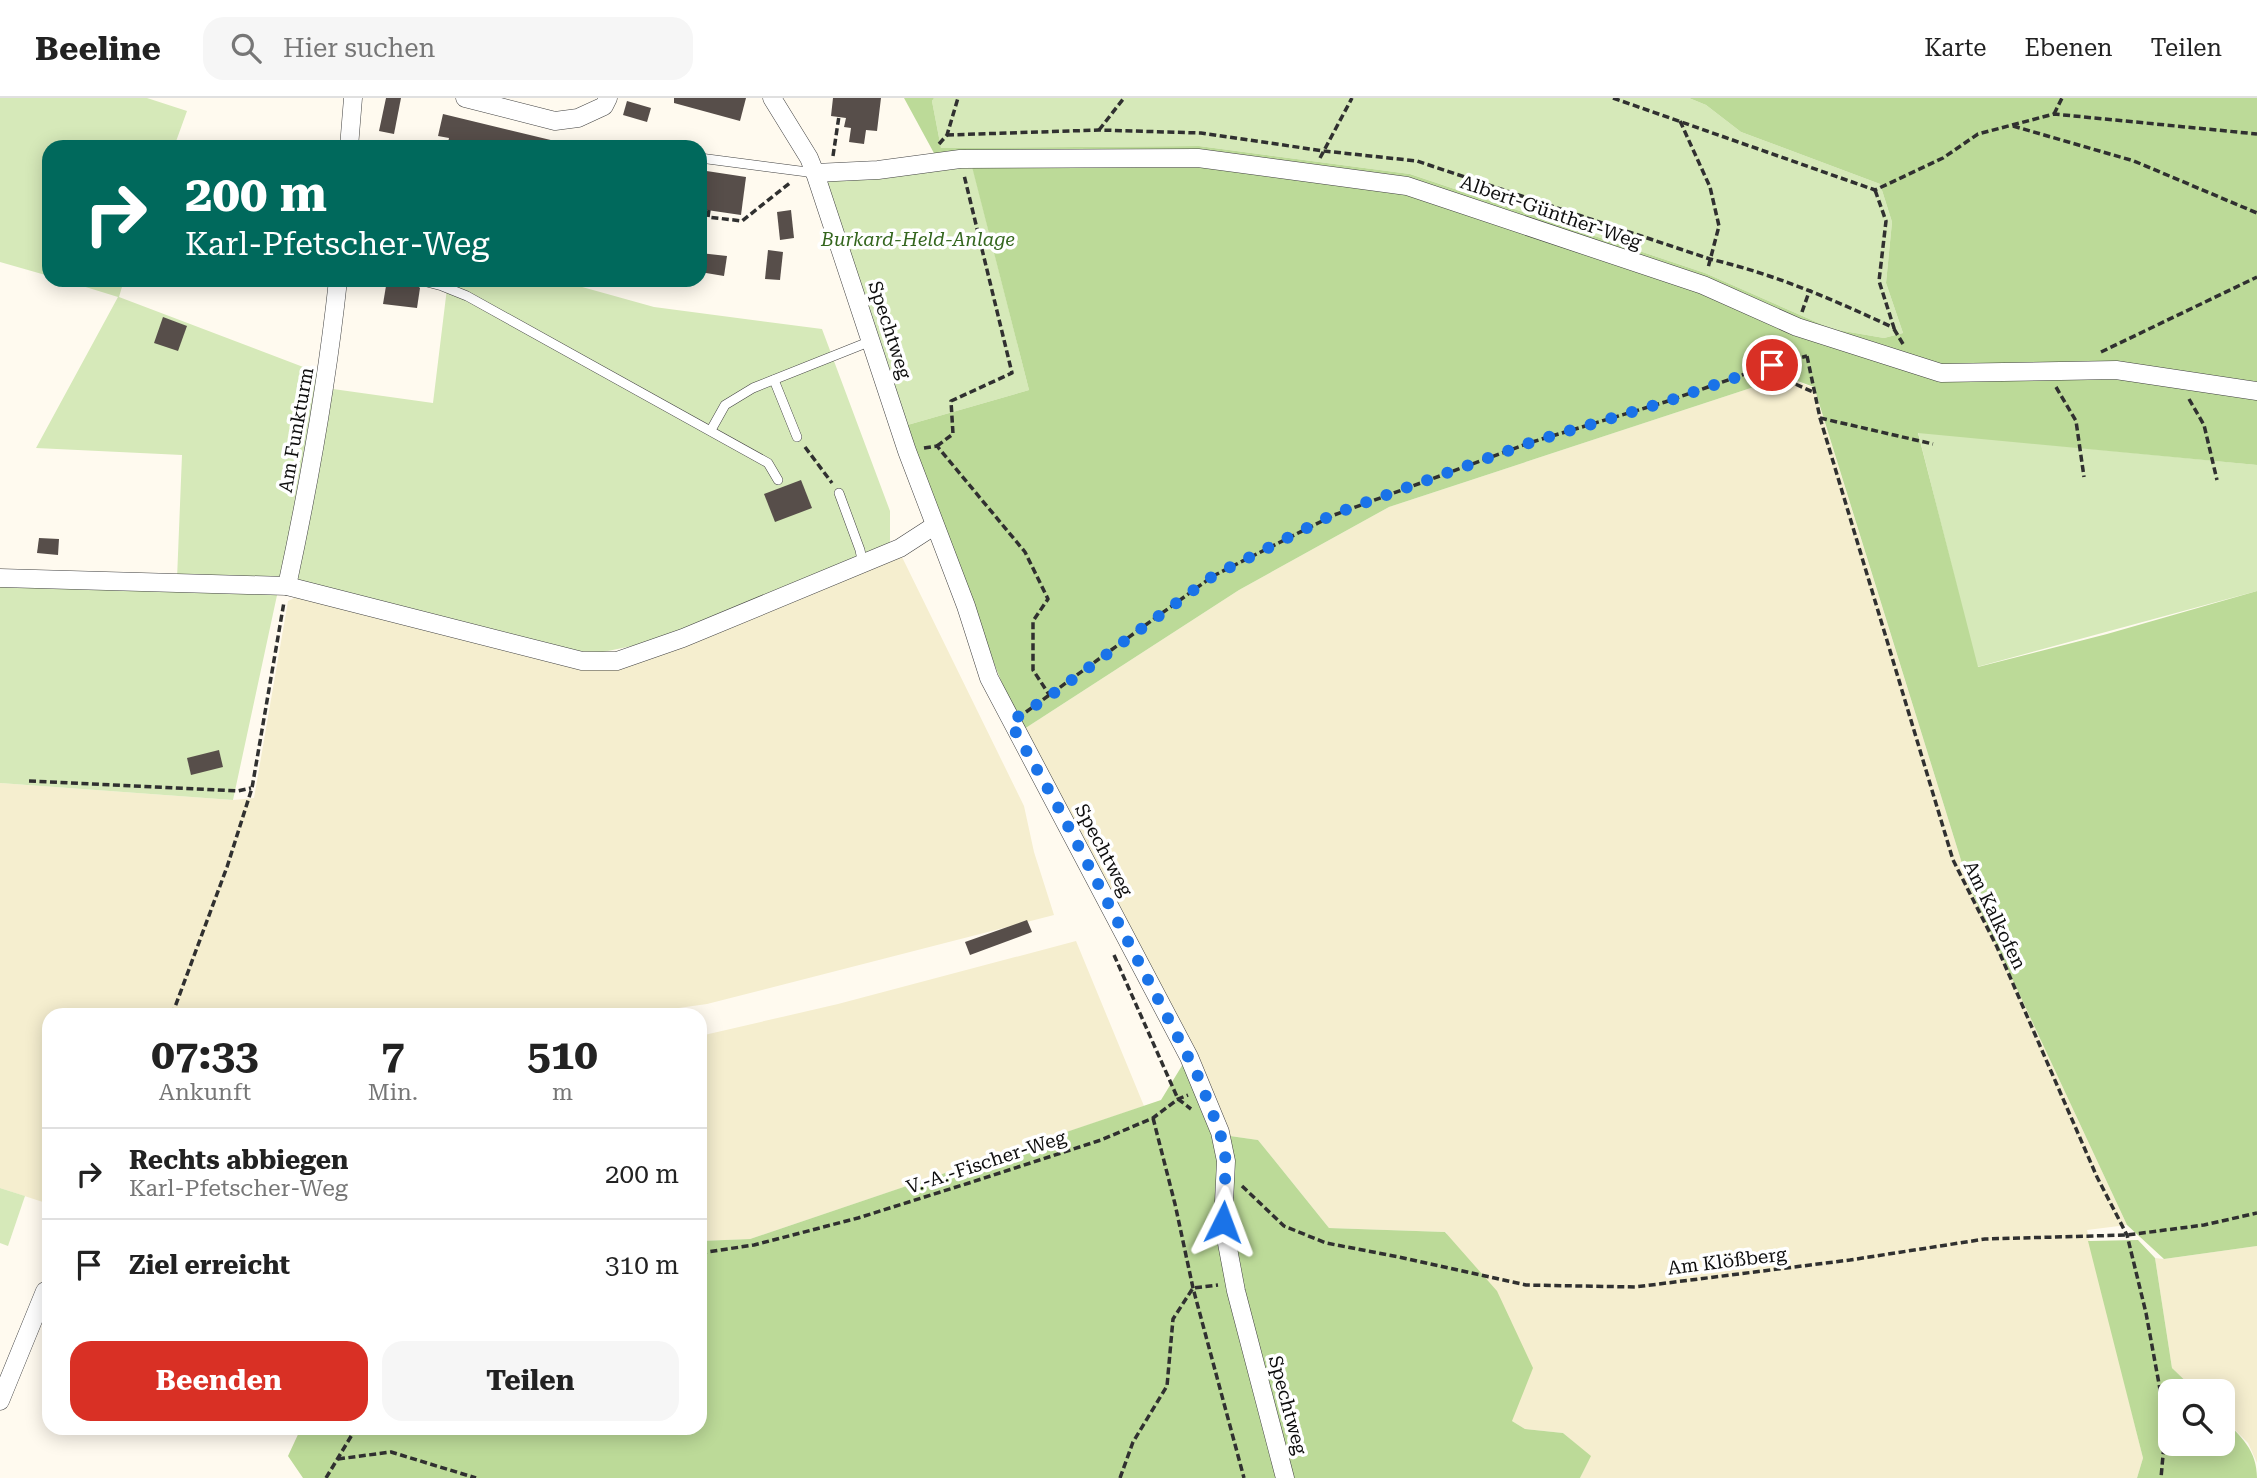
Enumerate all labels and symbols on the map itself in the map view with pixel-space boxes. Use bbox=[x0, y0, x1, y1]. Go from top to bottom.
street label: Albert-Günther-Weg bbox=[1457, 170, 1645, 254]
park label: Burkard-Held-Anlage bbox=[820, 228, 1015, 251]
street label: Spechtweg bbox=[863, 278, 917, 382]
pin bbox=[1742, 335, 1802, 395]
street label: Am Funkturm bbox=[274, 366, 318, 494]
street label: Spechtweg bbox=[1070, 800, 1138, 900]
street label: Am Kalkofen bbox=[1959, 857, 2031, 973]
street label: V.-A.-Fischer-Weg bbox=[903, 1125, 1069, 1199]
position arrow bbox=[1186, 1185, 1260, 1259]
street label: Am Klößberg bbox=[1666, 1242, 1788, 1280]
street label: Spechtweg bbox=[1264, 1353, 1312, 1457]

